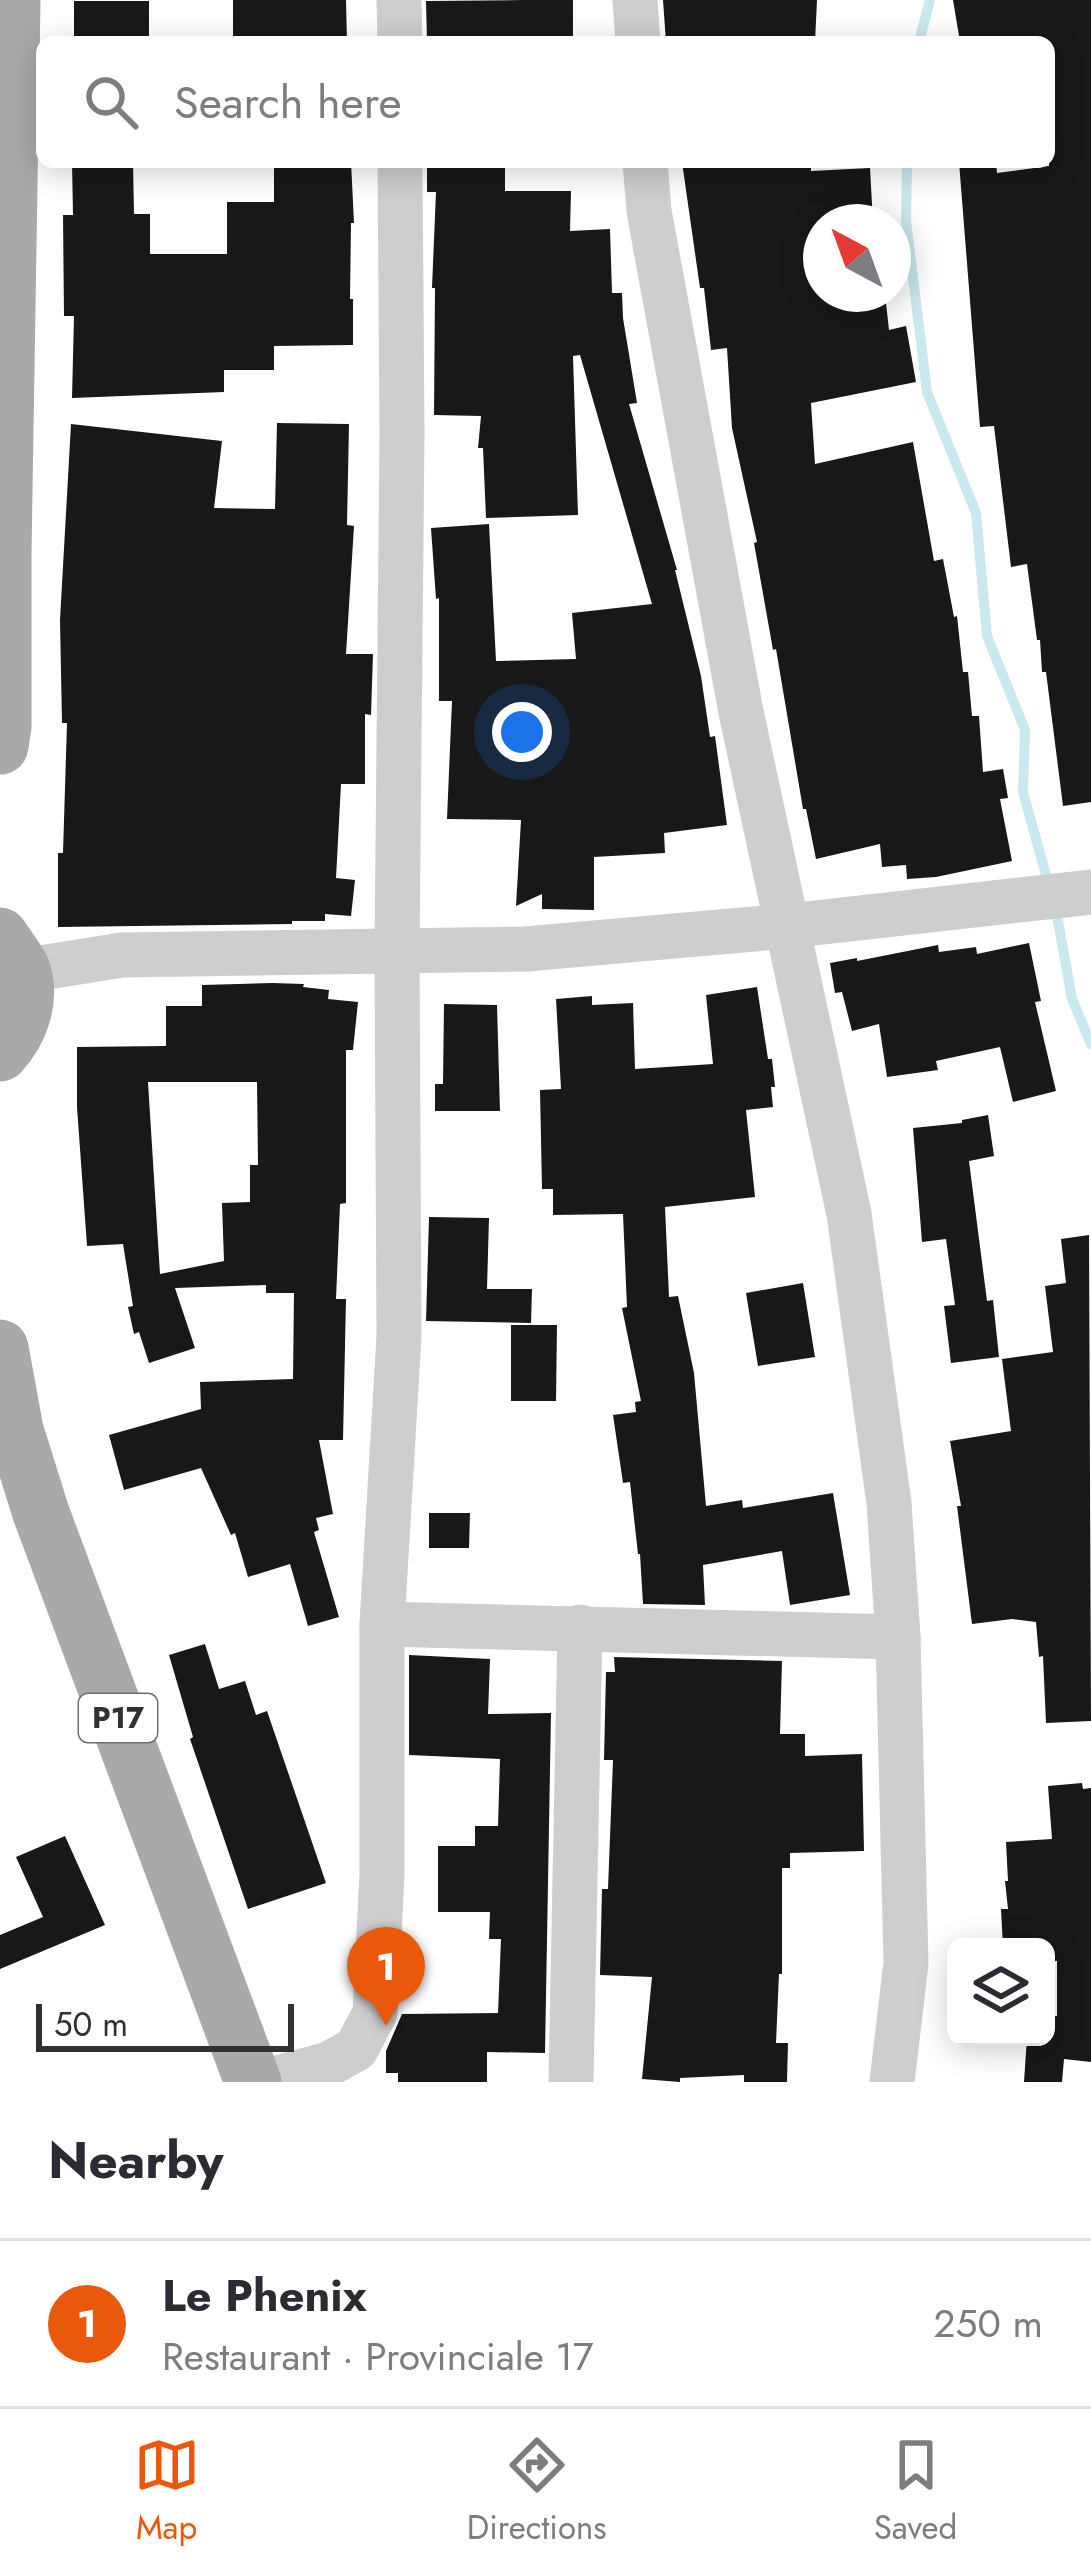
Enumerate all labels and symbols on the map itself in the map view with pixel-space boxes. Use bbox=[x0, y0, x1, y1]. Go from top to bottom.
north arrow bbox=[803, 204, 911, 312]
your location bbox=[492, 702, 552, 762]
road number: P17 bbox=[79, 1694, 157, 1742]
pin: 1 bbox=[347, 1927, 425, 2026]
scale bar bbox=[36, 1998, 294, 2051]

